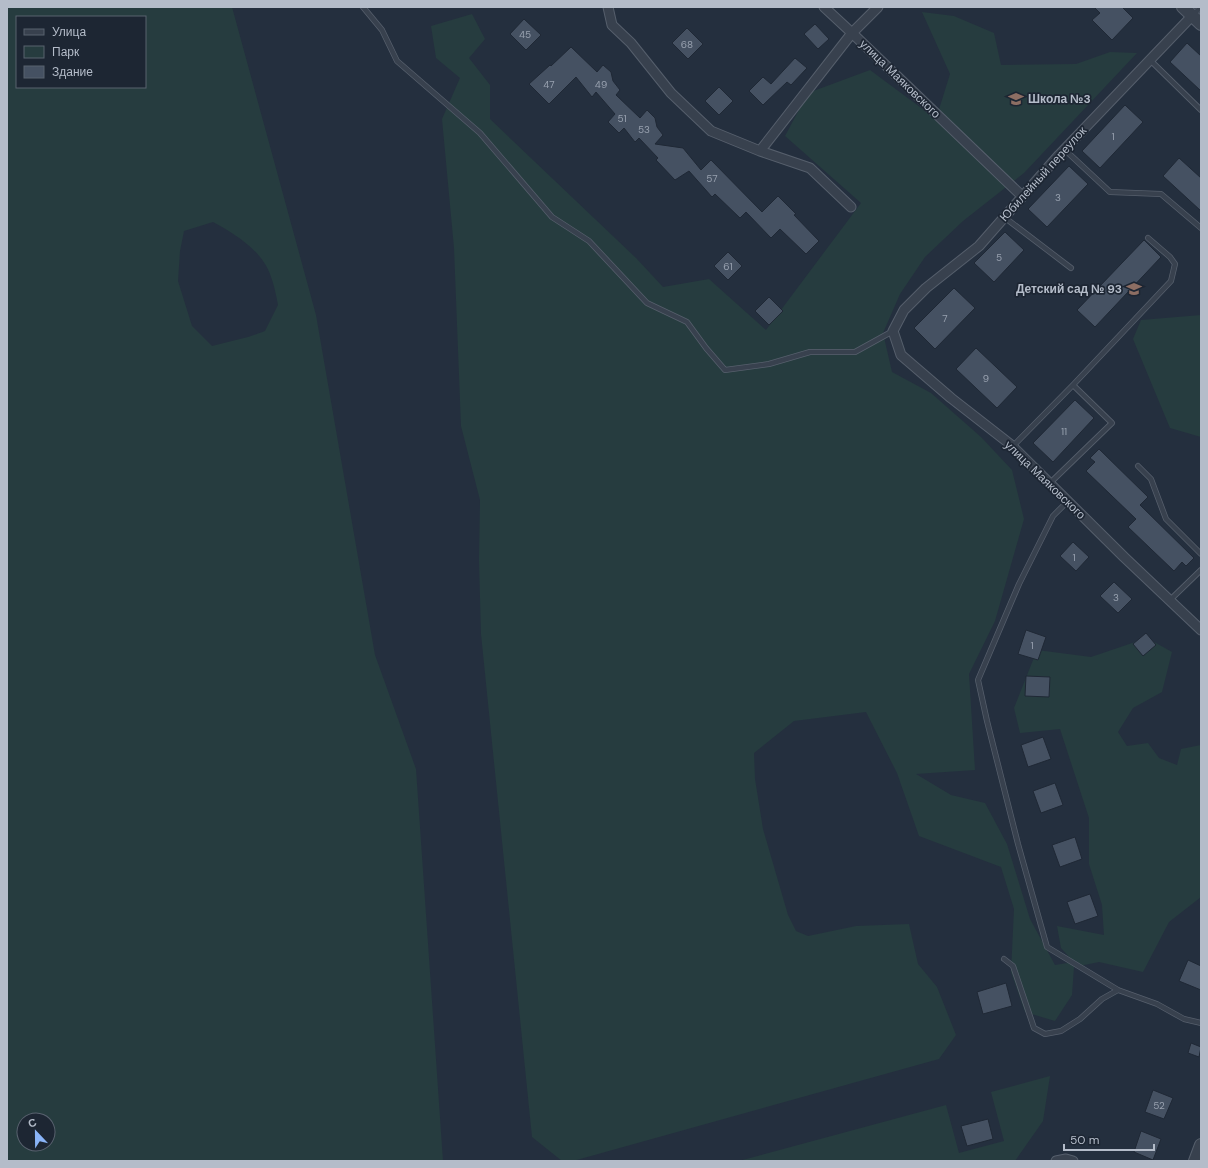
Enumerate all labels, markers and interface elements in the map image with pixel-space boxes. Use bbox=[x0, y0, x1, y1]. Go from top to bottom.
legend bbox=[16, 16, 146, 88]
text: Улица bbox=[52, 24, 86, 40]
house number: 45 bbox=[519, 28, 531, 41]
street label: улица Маяковского bbox=[856, 36, 944, 122]
house number: 68 bbox=[681, 38, 693, 51]
text: Парк bbox=[52, 44, 80, 60]
text: Здание bbox=[52, 64, 93, 80]
house number: 47 bbox=[543, 78, 555, 91]
house number: 49 bbox=[595, 78, 607, 91]
school or university icon: Школа №3 bbox=[1007, 90, 1025, 108]
place label: Школа №3 bbox=[1028, 91, 1091, 107]
house number: 51 bbox=[617, 112, 627, 125]
house number: 53 bbox=[638, 123, 650, 136]
street label: Юбилейный переулок bbox=[996, 123, 1090, 225]
house number: 1 bbox=[1111, 130, 1115, 143]
house number: 57 bbox=[706, 172, 718, 185]
house number: 3 bbox=[1055, 191, 1061, 204]
house number: 5 bbox=[996, 251, 1002, 264]
house number: 61 bbox=[723, 260, 733, 273]
school or university icon: Детский сад № 93 bbox=[1125, 280, 1143, 298]
place label: Детский сад № 93 bbox=[1016, 281, 1122, 297]
house number: 7 bbox=[942, 312, 948, 325]
house number: 9 bbox=[983, 372, 989, 385]
house number: 11 bbox=[1061, 425, 1067, 438]
street label: улица Маяковского bbox=[1001, 437, 1089, 523]
house number: 1 bbox=[1072, 551, 1076, 564]
house number: 3 bbox=[1113, 591, 1119, 604]
house number: 1 bbox=[1030, 639, 1034, 652]
house number: 52 bbox=[1153, 1099, 1165, 1112]
north arrow bbox=[16, 1112, 56, 1152]
text: С bbox=[26, 1115, 39, 1131]
scale bar bbox=[1064, 1126, 1154, 1152]
text: 50 m bbox=[1070, 1132, 1099, 1148]

